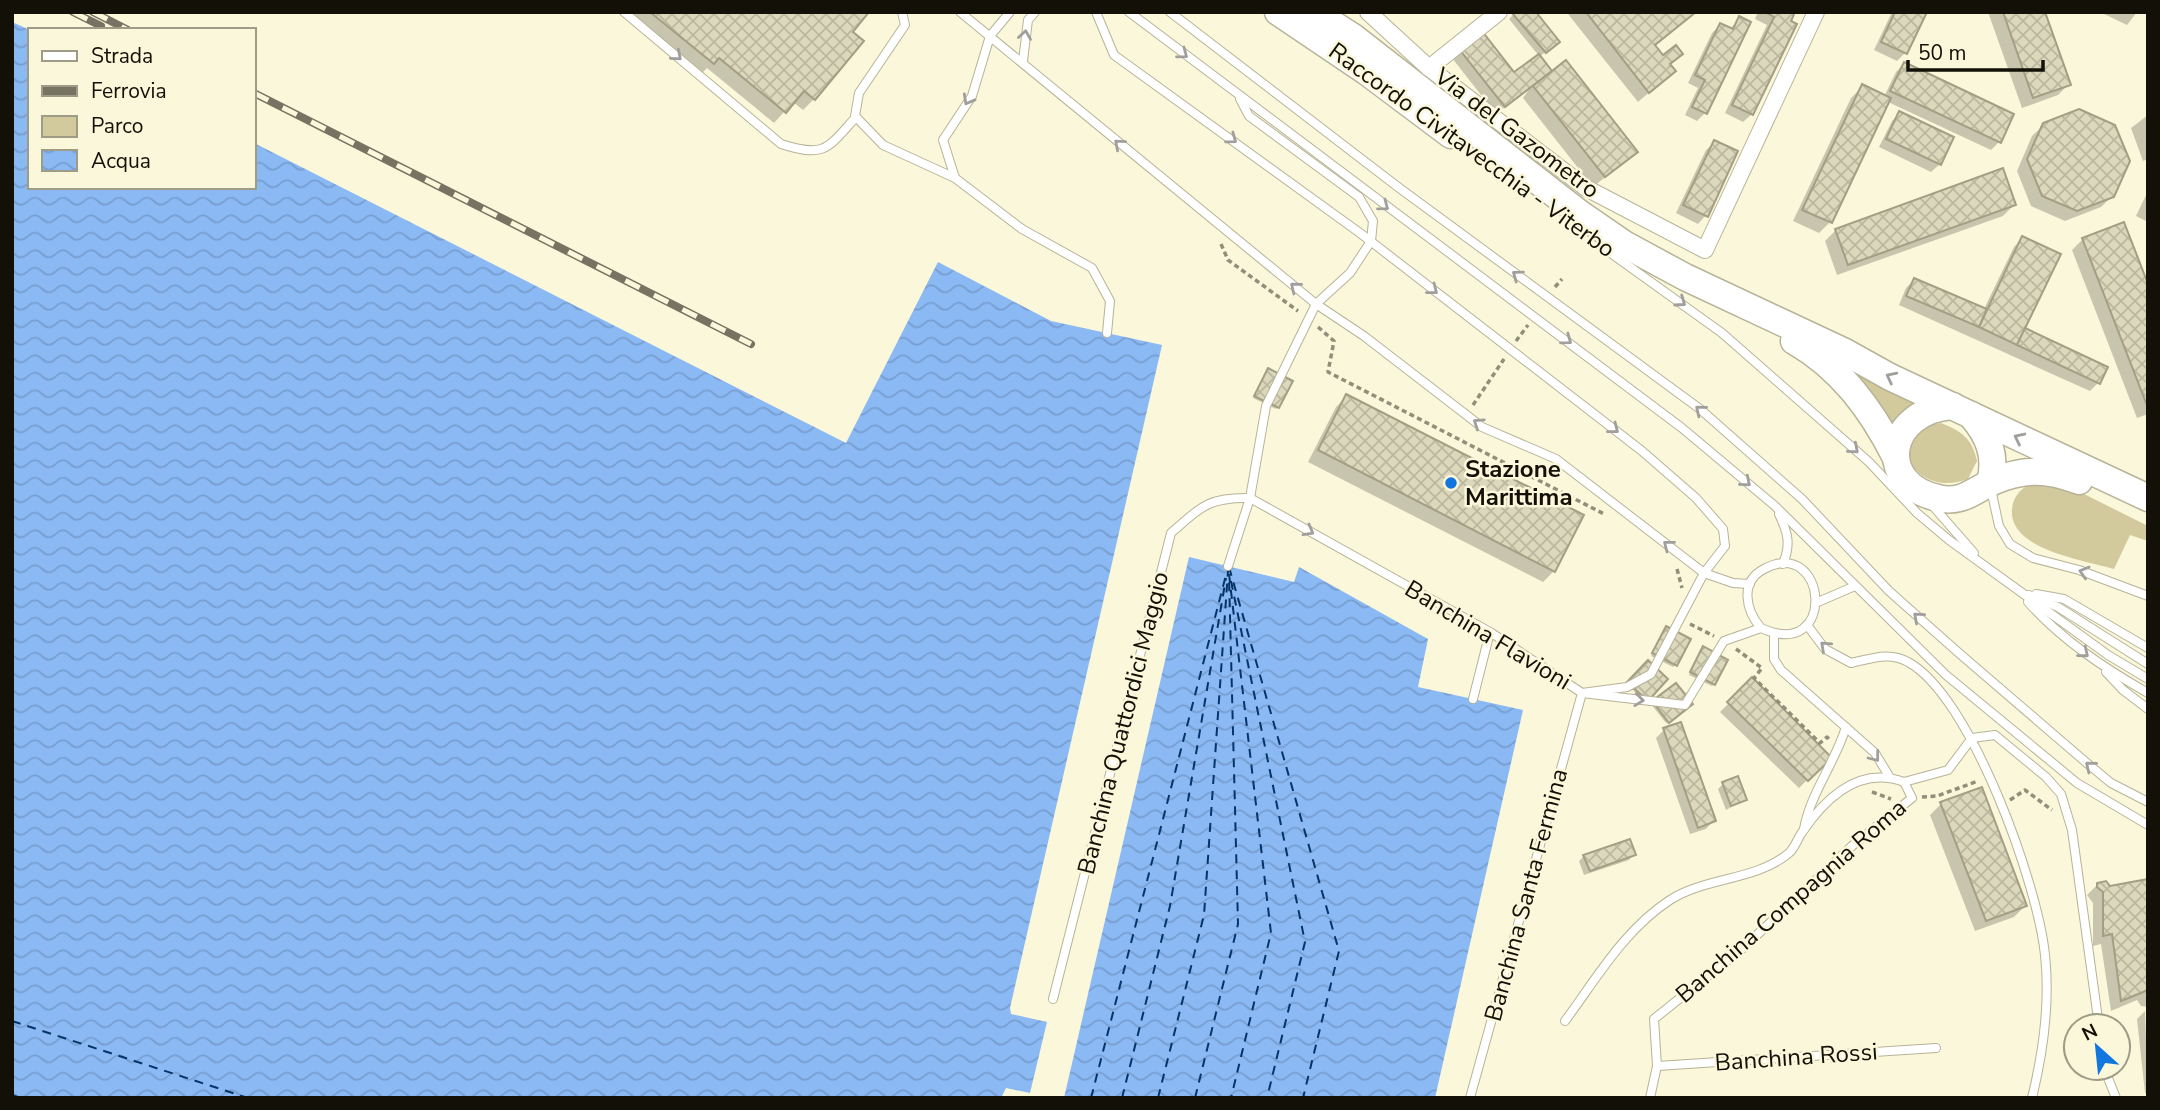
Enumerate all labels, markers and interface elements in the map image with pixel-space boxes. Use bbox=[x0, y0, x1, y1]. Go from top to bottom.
legend bbox=[28, 28, 256, 189]
scale bar bbox=[1908, 28, 2043, 72]
one-way arrow bbox=[1018, 29, 1033, 41]
street label: Raccordo Civitavecchia - Viterbo bbox=[1322, 35, 1622, 265]
text: 50 m bbox=[1918, 39, 1967, 67]
text: Strada bbox=[91, 42, 153, 70]
one-way arrow bbox=[1175, 45, 1188, 58]
one-way arrow bbox=[668, 48, 681, 60]
street label: Via del Gazometro bbox=[1427, 60, 1606, 206]
text: Ferrovia bbox=[91, 77, 167, 105]
one-way arrow bbox=[963, 93, 976, 106]
text: Parco bbox=[91, 112, 144, 140]
one-way arrow bbox=[1224, 131, 1236, 143]
one-way arrow bbox=[1114, 140, 1127, 152]
text: Acqua bbox=[91, 147, 151, 175]
one-way arrow bbox=[1376, 197, 1389, 210]
one-way arrow bbox=[1512, 271, 1525, 283]
one-way arrow bbox=[1426, 281, 1438, 294]
one-way arrow bbox=[1291, 283, 1303, 296]
one-way arrow bbox=[1673, 294, 1686, 306]
one-way arrow bbox=[1560, 332, 1572, 345]
one-way arrow bbox=[1886, 371, 1898, 385]
one-way arrow bbox=[1696, 406, 1709, 418]
one-way arrow bbox=[1473, 419, 1486, 431]
one-way arrow bbox=[1606, 420, 1618, 433]
one-way arrow bbox=[2014, 432, 2026, 446]
one-way arrow bbox=[1846, 441, 1859, 453]
place label: Stazione Marittima bbox=[1465, 453, 1573, 513]
one-way arrow bbox=[1738, 473, 1750, 486]
marker: Stazione Marittima bbox=[1443, 475, 1459, 491]
one-way arrow bbox=[1302, 523, 1314, 536]
one-way arrow bbox=[1663, 541, 1676, 554]
one-way arrow bbox=[2078, 565, 2090, 580]
street label: Banchina Quattordici Maggio bbox=[1070, 568, 1176, 878]
street label: Banchina Flavioni bbox=[1399, 573, 1577, 697]
one-way arrow bbox=[1914, 613, 1927, 625]
one-way arrow bbox=[1821, 642, 1834, 654]
one-way arrow bbox=[2076, 644, 2089, 657]
one-way arrow bbox=[1633, 692, 1644, 707]
one-way arrow bbox=[1867, 749, 1880, 761]
one-way arrow bbox=[2086, 762, 2099, 774]
street label: Banchina Santa Fermina bbox=[1477, 765, 1575, 1025]
street label: Banchina Compagnia Roma bbox=[1669, 792, 1913, 1010]
north arrow bbox=[2062, 1012, 2132, 1082]
text: N bbox=[2077, 1018, 2102, 1048]
street label: Banchina Rossi bbox=[1713, 1035, 1879, 1079]

